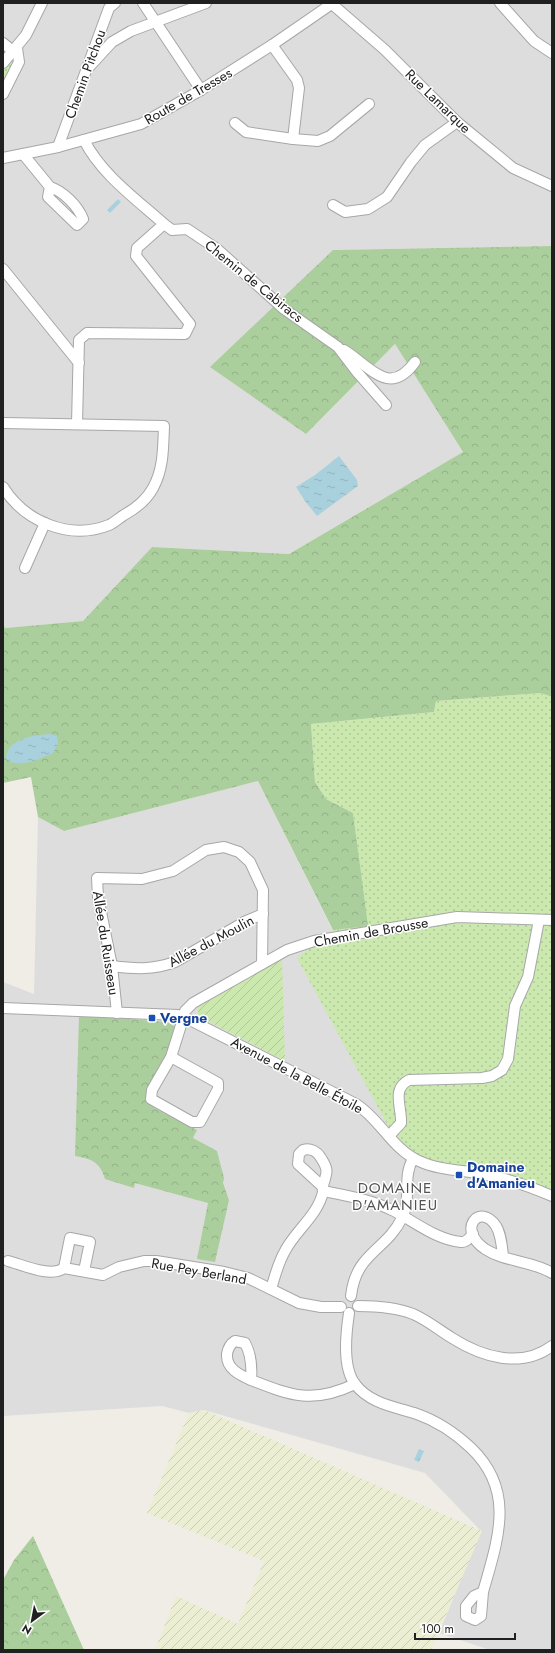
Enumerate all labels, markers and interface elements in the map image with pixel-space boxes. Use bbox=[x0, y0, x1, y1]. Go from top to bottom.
street label: Chemin Pitchou bbox=[60, 26, 110, 122]
street label: Route de Tresses bbox=[140, 63, 236, 129]
street label: Rue Lamarque bbox=[401, 64, 475, 138]
street label: Chemin de Cabiracs bbox=[201, 235, 308, 327]
street label: Allée du Ruisseau bbox=[88, 889, 124, 997]
street label: Allée du Moulin bbox=[165, 910, 257, 972]
street label: Chemin de Brousse bbox=[312, 912, 430, 952]
place label: Vergne bbox=[159, 1008, 207, 1028]
marker: Vergne bbox=[147, 1013, 157, 1023]
street label: Avenue de la Belle Étoile bbox=[227, 1032, 367, 1118]
place label: Domaine d'Amanieu bbox=[467, 1157, 535, 1193]
marker: Domaine d'Amanieu bbox=[454, 1170, 464, 1180]
district label: DOMAINE D'AMANIEU bbox=[352, 1177, 438, 1216]
street label: Rue Pey Berland bbox=[150, 1253, 248, 1289]
north arrow bbox=[12, 1601, 52, 1641]
scale bar bbox=[415, 1615, 515, 1641]
text: N bbox=[19, 1620, 35, 1639]
text: 100 m bbox=[421, 1620, 454, 1638]

